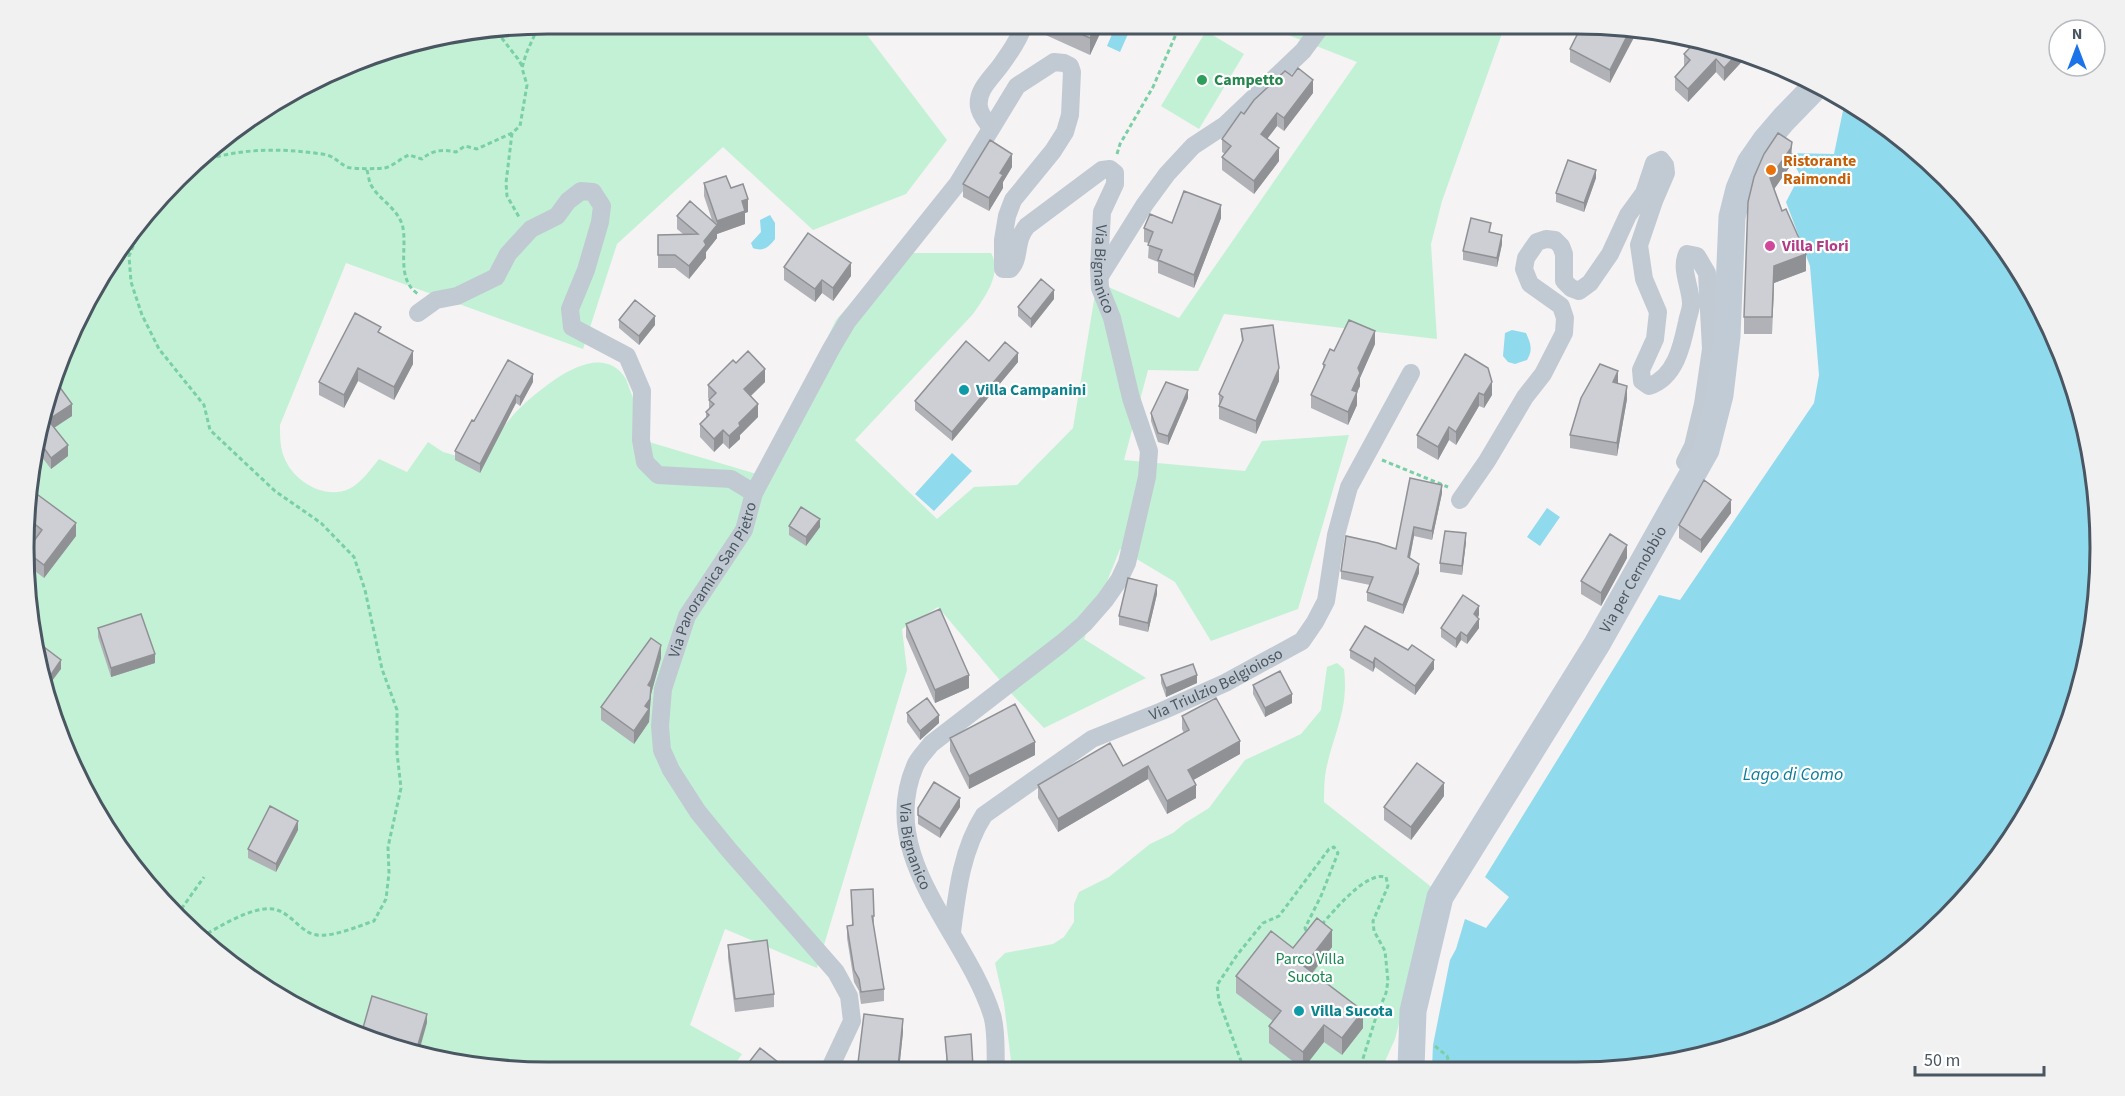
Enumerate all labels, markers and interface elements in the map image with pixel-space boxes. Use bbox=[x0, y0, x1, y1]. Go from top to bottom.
north arrow bbox=[2047, 18, 2107, 78]
text: N bbox=[2072, 23, 2082, 45]
place label: Campetto bbox=[1214, 69, 1283, 91]
marker: Campetto bbox=[1195, 73, 1209, 87]
place label: Ristorante Raimondi bbox=[1783, 150, 1856, 190]
marker: Ristorante Raimondi bbox=[1764, 163, 1778, 177]
street label: Via Bignanico bbox=[1088, 224, 1120, 317]
place label: Villa Flori bbox=[1781, 235, 1849, 257]
marker: Villa Flori bbox=[1763, 239, 1777, 253]
place label: Villa Campanini bbox=[975, 379, 1086, 401]
marker: Villa Campanini bbox=[957, 383, 971, 397]
street label: Via Panoramica San Pietro bbox=[663, 500, 762, 661]
street label: Via per Cernobbio bbox=[1594, 522, 1672, 637]
street label: Via Triulzio Belgioioso bbox=[1146, 642, 1287, 726]
water label: Lago di Como bbox=[1743, 762, 1843, 787]
street label: Via Bignanico bbox=[894, 802, 936, 894]
park label: Parco Villa Sucota bbox=[1275, 948, 1345, 988]
place label: Villa Sucota bbox=[1310, 1000, 1393, 1022]
marker: Villa Sucota bbox=[1292, 1004, 1306, 1018]
scale bar bbox=[1915, 1039, 2044, 1077]
text: 50 m bbox=[1924, 1048, 1960, 1073]

